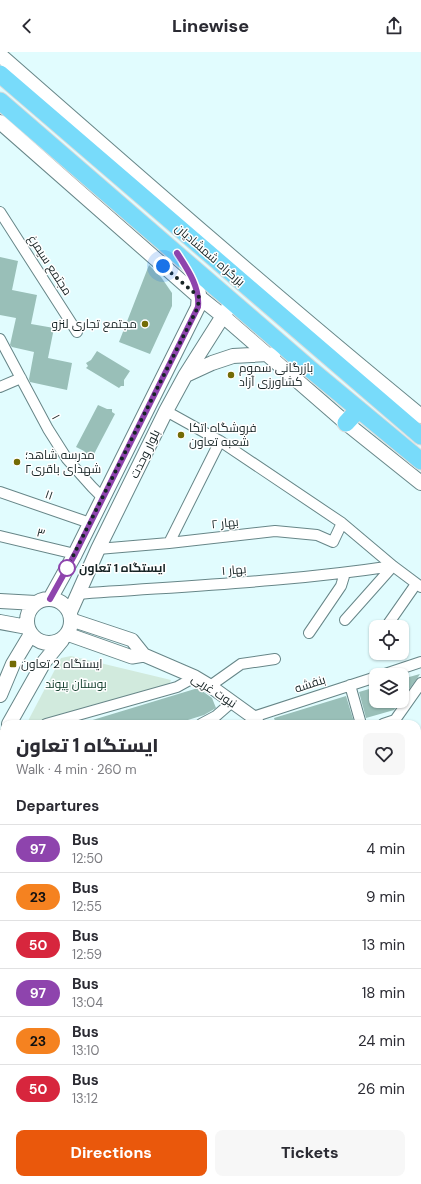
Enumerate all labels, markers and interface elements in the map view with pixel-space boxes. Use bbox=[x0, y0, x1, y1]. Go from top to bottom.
text: Linewise bbox=[172, 14, 249, 38]
icon: back bbox=[16, 15, 38, 37]
icon: share bbox=[383, 15, 405, 37]
street label: بزرگراه شمشادیان bbox=[172, 220, 248, 290]
street label: مجتمع سیمرغ bbox=[24, 232, 76, 298]
your location bbox=[153, 256, 173, 276]
place label: مجتمع تجاری لنزو bbox=[52, 316, 137, 332]
marker: مجتمع تجاری لنزو bbox=[140, 319, 150, 329]
place label: بازرگانی سموم کشاورزی آزاد bbox=[239, 360, 313, 390]
marker: بازرگانی سموم کشاورزی آزاد bbox=[226, 370, 236, 380]
street label: ۱ bbox=[48, 412, 64, 422]
place label: فروشگاه اتکا شعبه تعاون bbox=[189, 420, 256, 450]
street label: بلوار وحدت bbox=[126, 427, 164, 481]
marker: فروشگاه اتکا شعبه تعاون bbox=[176, 430, 186, 440]
place label: مدرسه شاهد؛ شهدای باقری۲ bbox=[25, 447, 101, 477]
marker: مدرسه شاهد؛ شهدای باقری۲ bbox=[12, 457, 22, 467]
street label: ۱۱ bbox=[43, 486, 55, 504]
street label: بهار ۲ bbox=[211, 514, 239, 532]
street label: ۳ bbox=[35, 524, 47, 542]
marker: ایستگاه 1 تعاون bbox=[58, 559, 76, 577]
place label: ایستگاه 1 تعاون bbox=[79, 560, 166, 576]
street label: بهار ۱ bbox=[221, 561, 247, 579]
map controls bbox=[369, 620, 409, 708]
button: locate bbox=[369, 620, 409, 660]
place label: ایستگاه 2 تعاون bbox=[21, 656, 103, 672]
marker: ایستگاه 2 تعاون bbox=[8, 659, 18, 669]
button: layers bbox=[369, 668, 409, 708]
street label: نبوت غربی bbox=[188, 670, 240, 712]
street label: بنفشه bbox=[292, 672, 328, 696]
park label: بوستان پیوند bbox=[45, 676, 107, 693]
text: ایستگاه 1 تعاون bbox=[16, 733, 159, 758]
button: heart bbox=[363, 733, 405, 775]
text: Walk · 4 min · 260 m bbox=[16, 761, 137, 778]
text: Departures bbox=[16, 796, 99, 816]
text: Bus bbox=[72, 830, 99, 850]
text: 4 min bbox=[366, 839, 405, 859]
text: 97 bbox=[30, 840, 46, 858]
text: 12:50 bbox=[72, 850, 103, 867]
text: Bus bbox=[72, 878, 99, 898]
text: 9 min bbox=[366, 887, 405, 907]
text: 23 bbox=[30, 888, 46, 906]
text: 12:55 bbox=[72, 898, 102, 915]
text: Bus bbox=[72, 926, 99, 946]
text: 13 min bbox=[362, 935, 405, 955]
text: 50 bbox=[29, 936, 47, 954]
text: 12:59 bbox=[72, 946, 102, 963]
text: Bus bbox=[72, 974, 99, 994]
text: 18 min bbox=[362, 983, 405, 1003]
text: 97 bbox=[30, 984, 46, 1002]
text: 13:04 bbox=[72, 994, 103, 1011]
text: Bus bbox=[72, 1022, 99, 1042]
text: 24 min bbox=[358, 1031, 405, 1051]
text: 23 bbox=[30, 1032, 46, 1050]
text: 13:10 bbox=[72, 1042, 99, 1059]
text: Bus bbox=[72, 1070, 99, 1090]
text: 26 min bbox=[357, 1079, 405, 1099]
text: 50 bbox=[29, 1080, 47, 1098]
text: 13:12 bbox=[72, 1090, 98, 1107]
button: Directions bbox=[16, 1130, 207, 1176]
button: Tickets bbox=[215, 1130, 405, 1176]

